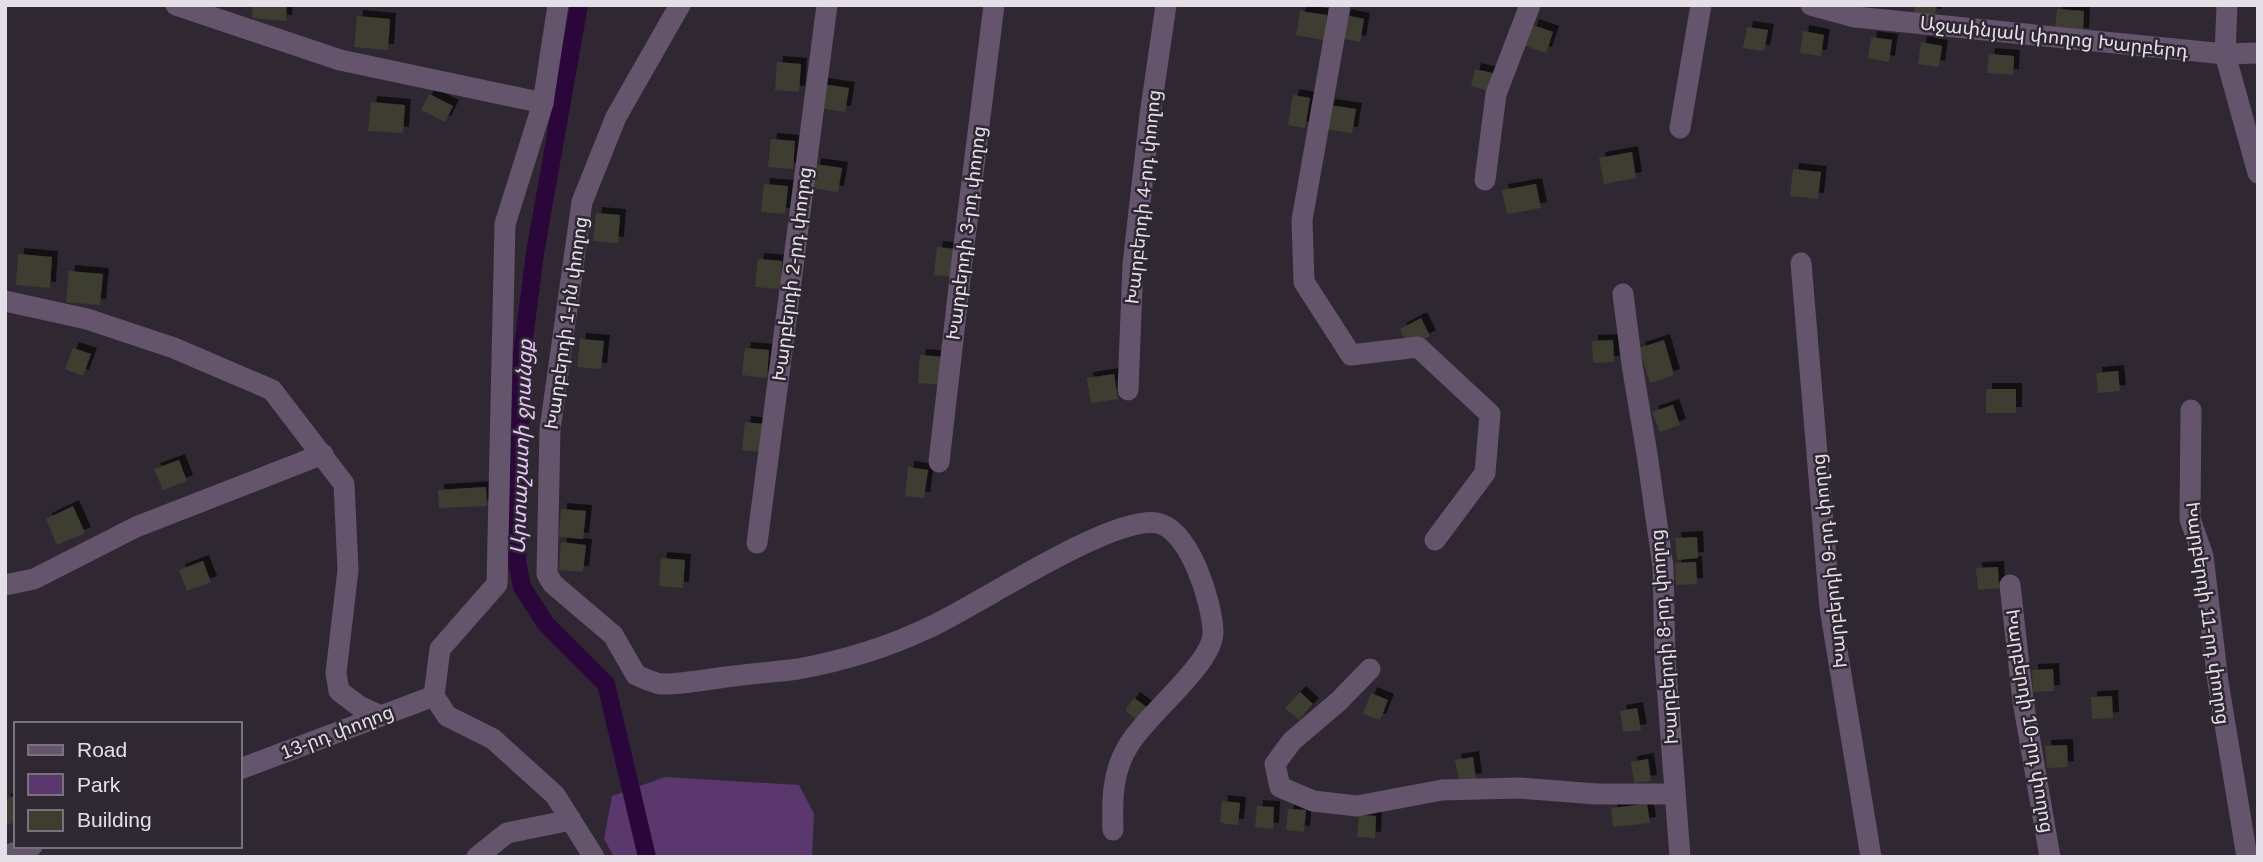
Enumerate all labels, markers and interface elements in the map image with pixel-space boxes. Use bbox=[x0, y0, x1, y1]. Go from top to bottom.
street label: Աջափնյակ փողոց Խարբերդ bbox=[1919, 12, 2190, 63]
street label: Խարբերդի 4-րդ փողոց bbox=[1121, 89, 1166, 305]
street label: Խարբերդի 3-րդ փողոց bbox=[942, 125, 991, 341]
street label: Խարբերդի 2-րդ փողոց bbox=[768, 166, 817, 382]
street label: Խարբերդի 1-ին փողոց bbox=[541, 215, 592, 431]
water label: Արտաշատի ջրանցք bbox=[506, 338, 538, 555]
street label: Խարբերդի 9-րդ փողոց bbox=[1807, 453, 1852, 669]
street label: Խարբերդի 11-րդ փողոց bbox=[2181, 500, 2234, 726]
street label: Խարբերդի 8-րդ փողոց bbox=[1646, 529, 1683, 745]
street label: Խարբերդի 10-րդ փողոց bbox=[2001, 608, 2058, 834]
street label: 13-րդ փողոց bbox=[278, 701, 397, 764]
legend bbox=[14, 722, 242, 848]
text: Road bbox=[77, 738, 127, 761]
text: Park bbox=[77, 773, 121, 796]
text: Building bbox=[77, 808, 152, 831]

